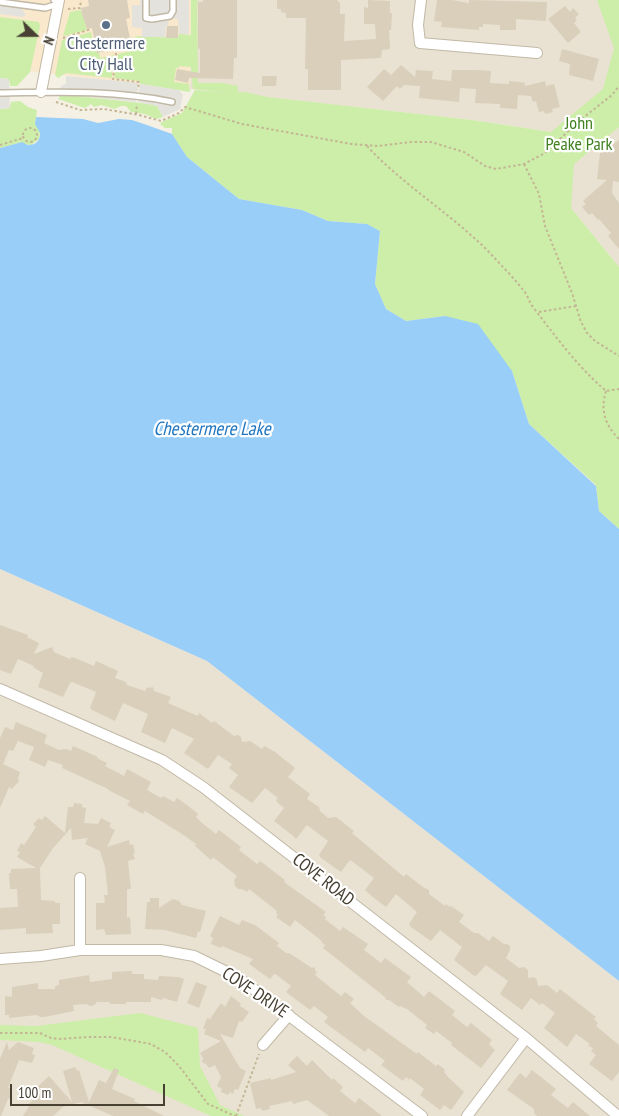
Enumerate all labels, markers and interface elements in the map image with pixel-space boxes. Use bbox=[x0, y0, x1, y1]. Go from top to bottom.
north arrow bbox=[10, 10, 60, 60]
marker: Chestermere City Hall bbox=[100, 19, 112, 31]
place label: Chestermere City Hall bbox=[67, 33, 145, 76]
text: N bbox=[39, 34, 59, 47]
park label: John Peake Park bbox=[545, 113, 613, 156]
water label: Chestermere Lake bbox=[153, 419, 271, 441]
street label: COVE ROAD bbox=[288, 849, 358, 911]
street label: COVE DRIVE bbox=[218, 963, 292, 1023]
scale bar bbox=[12, 1074, 168, 1106]
text: 100 m bbox=[18, 1083, 51, 1102]

